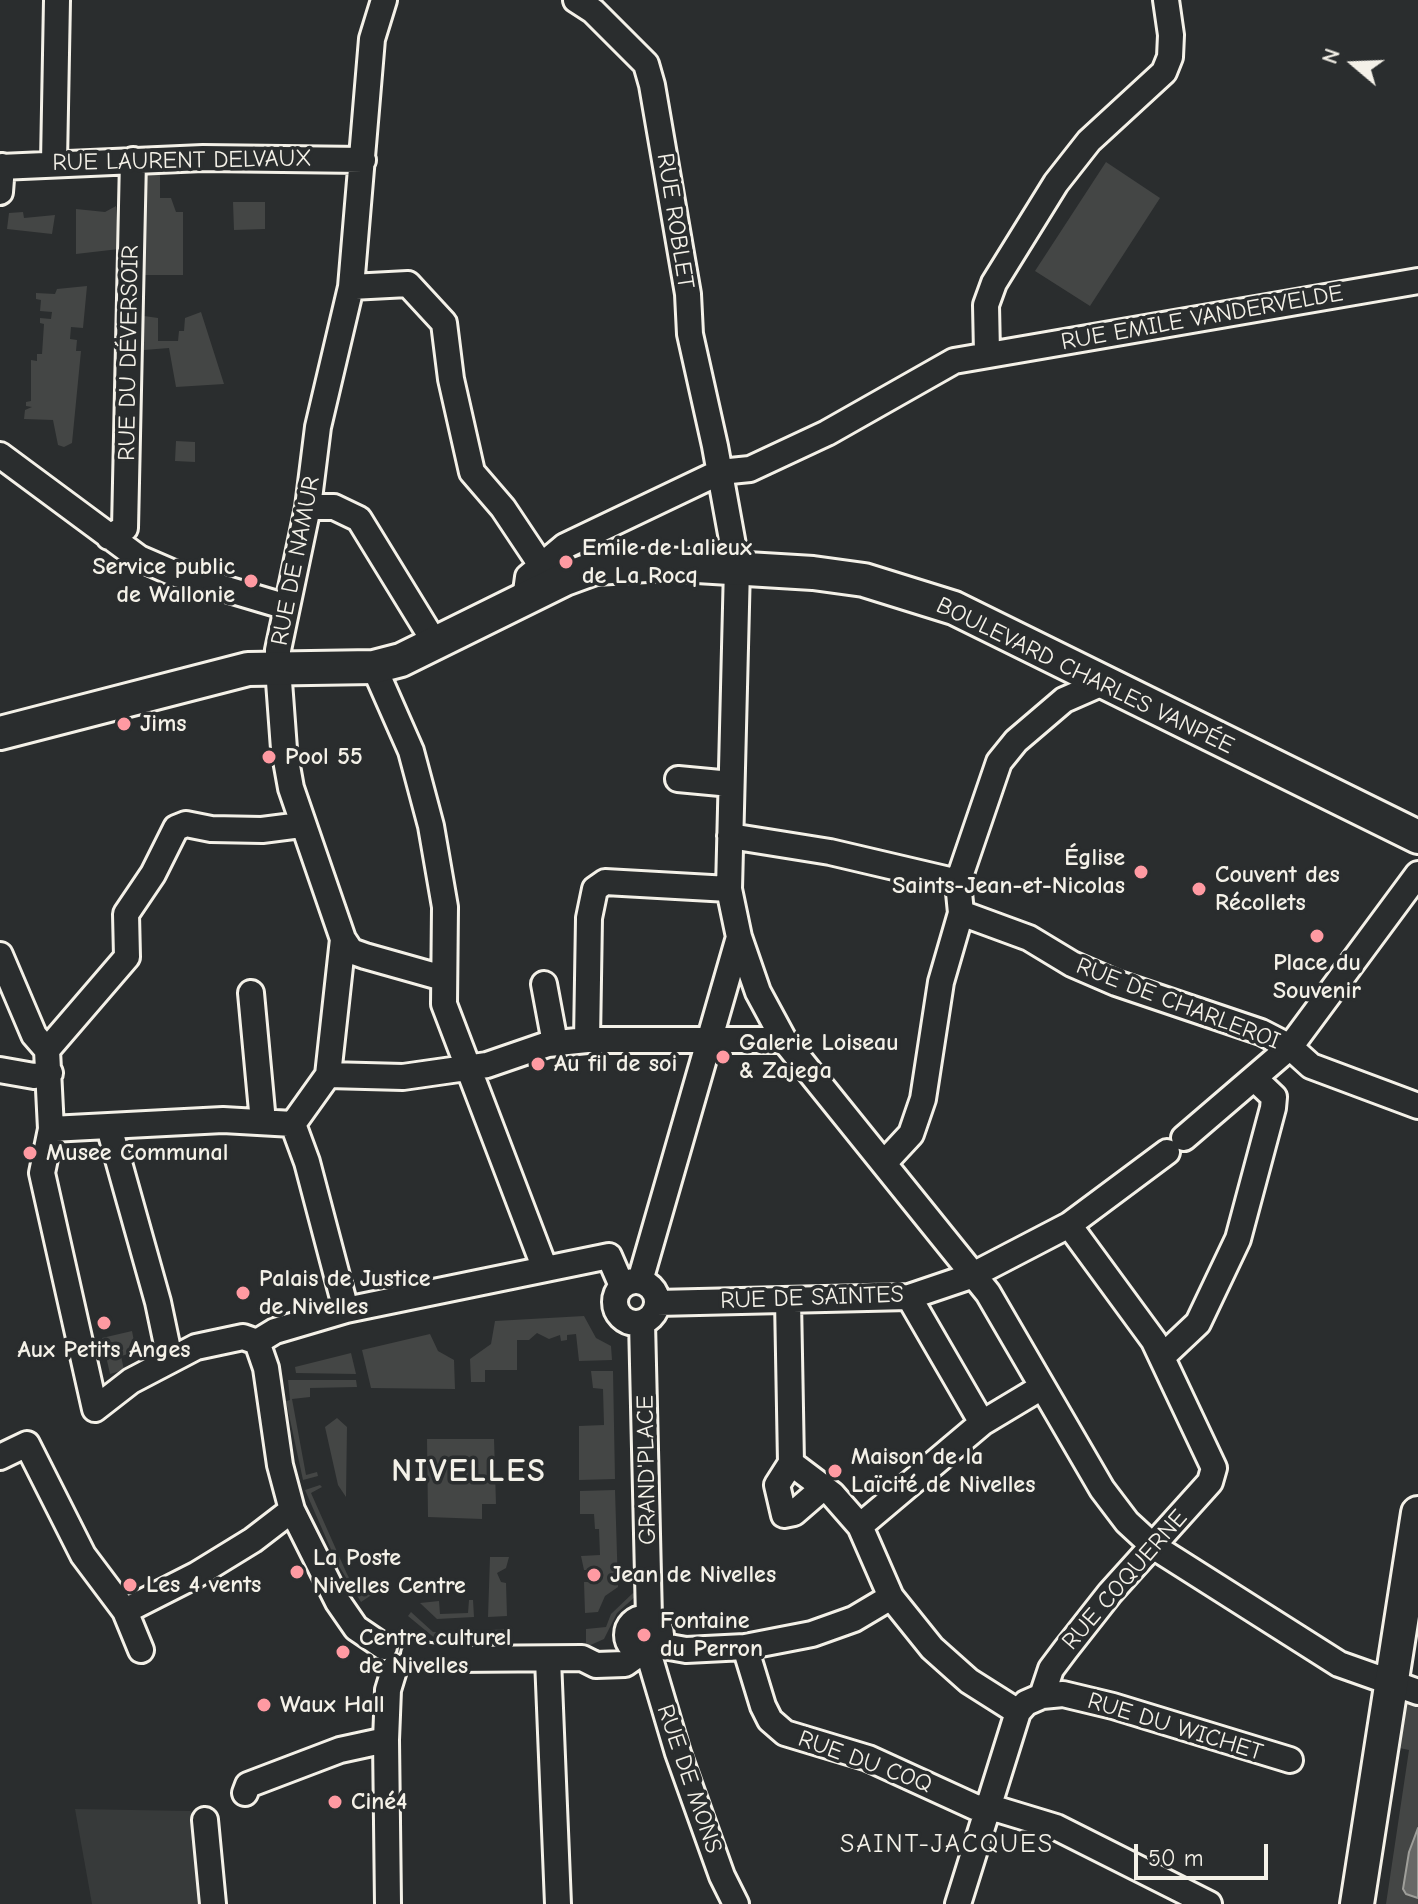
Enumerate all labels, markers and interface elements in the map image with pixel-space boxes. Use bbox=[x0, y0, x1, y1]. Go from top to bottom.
north arrow bbox=[1314, 24, 1394, 104]
text: N bbox=[1317, 45, 1346, 67]
street label: RUE LAURENT DELVAUX bbox=[52, 144, 312, 178]
street label: RUE ROBLET bbox=[650, 151, 700, 291]
street label: RUE DU DÉVERSOIR bbox=[113, 245, 145, 461]
street label: RUE EMILE VANDERVELDE bbox=[1059, 279, 1345, 357]
street label: RUE DE NAMUR bbox=[265, 474, 327, 648]
place label: Emile de Lalieux de La Rocq bbox=[582, 534, 752, 590]
place label: Service public de Wallonie bbox=[92, 553, 235, 609]
marker: Emile de Lalieux de La Rocq bbox=[557, 553, 575, 571]
marker: Service public de Wallonie bbox=[242, 572, 260, 590]
street label: BOULEVARD CHARLES VANPÉE bbox=[931, 591, 1239, 761]
place label: Jims bbox=[140, 710, 186, 738]
marker: Jims bbox=[115, 715, 133, 733]
place label: Pool 55 bbox=[285, 743, 363, 771]
marker: Pool 55 bbox=[260, 748, 278, 766]
place label: Église Saints-Jean-et-Nicolas bbox=[892, 844, 1125, 900]
place label: Couvent des Récollets bbox=[1215, 861, 1340, 917]
marker: Église Saints-Jean-et-Nicolas bbox=[1132, 863, 1150, 881]
marker: Couvent des Récollets bbox=[1190, 880, 1208, 898]
marker: Place du Souvenir bbox=[1308, 927, 1326, 945]
place label: Place du Souvenir bbox=[1273, 949, 1361, 1005]
street label: RUE DE CHARLEROI bbox=[1072, 952, 1284, 1056]
place label: Galerie Loiseau & Zajega bbox=[739, 1029, 899, 1085]
marker: Galerie Loiseau & Zajega bbox=[714, 1048, 732, 1066]
place label: Au fil de soi bbox=[554, 1050, 677, 1078]
marker: Au fil de soi bbox=[529, 1055, 547, 1073]
place label: Musee Communal bbox=[46, 1139, 228, 1167]
marker: Musee Communal bbox=[21, 1144, 39, 1162]
place label: Palais de Justice de Nivelles bbox=[259, 1265, 430, 1321]
street label: RUE DE SAINTES bbox=[720, 1280, 904, 1316]
marker: Palais de Justice de Nivelles bbox=[234, 1284, 252, 1302]
marker: Aux Petits Anges bbox=[95, 1314, 113, 1332]
place label: Aux Petits Anges bbox=[18, 1336, 190, 1364]
street label: GRAND'PLACE bbox=[631, 1395, 663, 1545]
place label: Maison de la Laïcité de Nivelles bbox=[851, 1443, 1035, 1499]
district label: NIVELLES bbox=[391, 1453, 547, 1491]
marker: Maison de la Laïcité de Nivelles bbox=[826, 1462, 844, 1480]
street label: RUE COQUERNE bbox=[1056, 1504, 1194, 1656]
place label: La Poste Nivelles Centre bbox=[313, 1544, 466, 1600]
place label: Jean de Nivelles bbox=[610, 1561, 776, 1589]
marker: La Poste Nivelles Centre bbox=[288, 1563, 306, 1581]
marker: Jean de Nivelles bbox=[585, 1566, 603, 1584]
place label: Les 4 vents bbox=[146, 1571, 261, 1599]
marker: Les 4 vents bbox=[121, 1576, 139, 1594]
place label: Fontaine du Perron bbox=[660, 1607, 763, 1663]
place label: Centre culturel de Nivelles bbox=[359, 1624, 511, 1680]
marker: Fontaine du Perron bbox=[635, 1626, 653, 1644]
marker: Centre culturel de Nivelles bbox=[334, 1643, 352, 1661]
street label: RUE DU WICHET bbox=[1084, 1687, 1266, 1767]
place label: Waux Hall bbox=[280, 1691, 385, 1719]
marker: Waux Hall bbox=[255, 1696, 273, 1714]
street label: RUE DE MONS bbox=[650, 1701, 728, 1857]
street label: RUE DU COQ bbox=[794, 1724, 936, 1800]
place label: Ciné4 bbox=[351, 1788, 407, 1816]
marker: Ciné4 bbox=[326, 1793, 344, 1811]
scale bar bbox=[1138, 1828, 1272, 1878]
district label: SAINT-JACQUES bbox=[840, 1829, 1054, 1861]
text: 50 m bbox=[1148, 1844, 1204, 1872]

